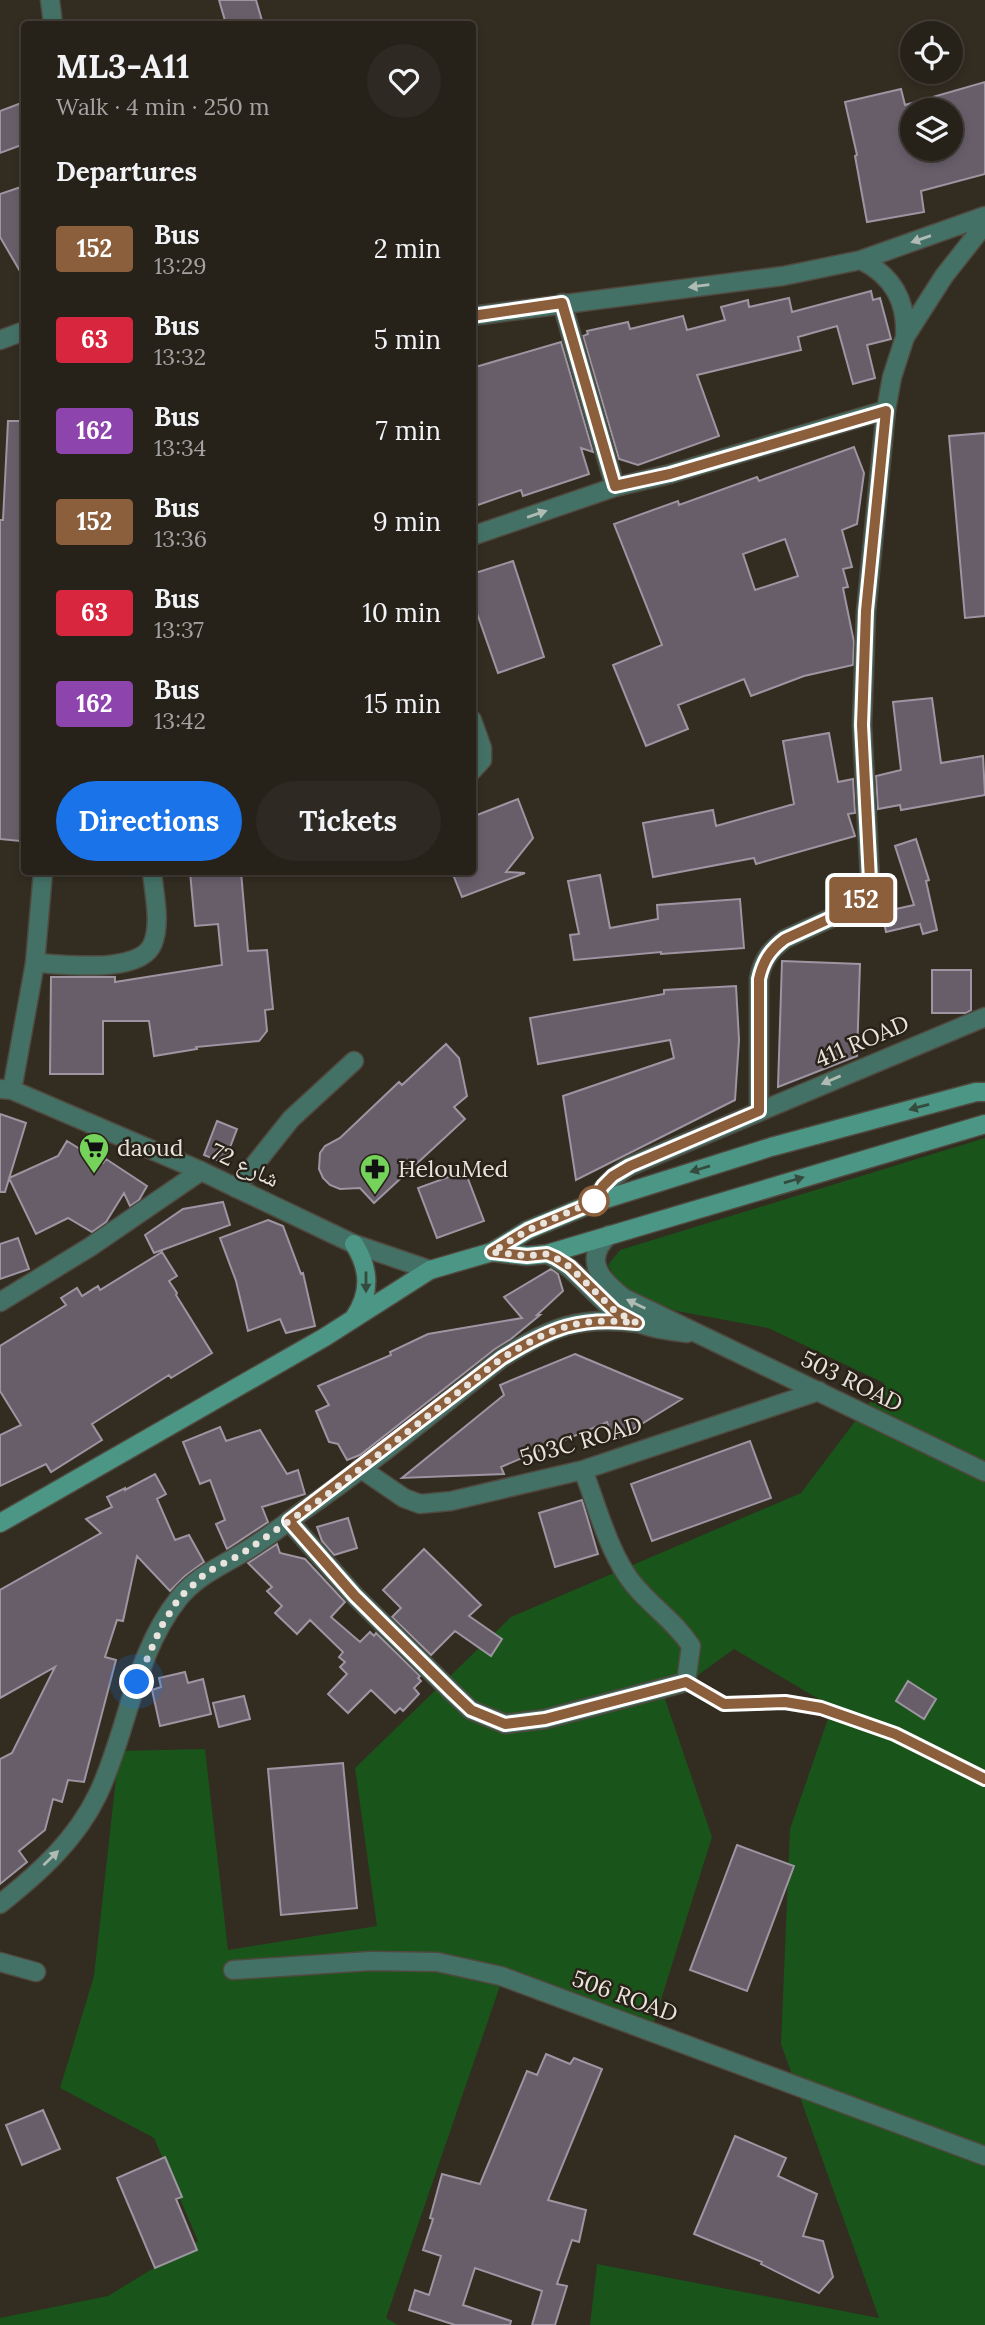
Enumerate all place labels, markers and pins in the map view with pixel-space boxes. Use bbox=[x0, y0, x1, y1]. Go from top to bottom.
supermarket icon: daoud bbox=[77, 1131, 111, 1175]
place label: daoud bbox=[117, 1133, 184, 1162]
pharmacy icon: HelouMed bbox=[358, 1152, 392, 1196]
place label: HelouMed bbox=[398, 1154, 509, 1183]
unlabelled marker bbox=[579, 1186, 609, 1216]

